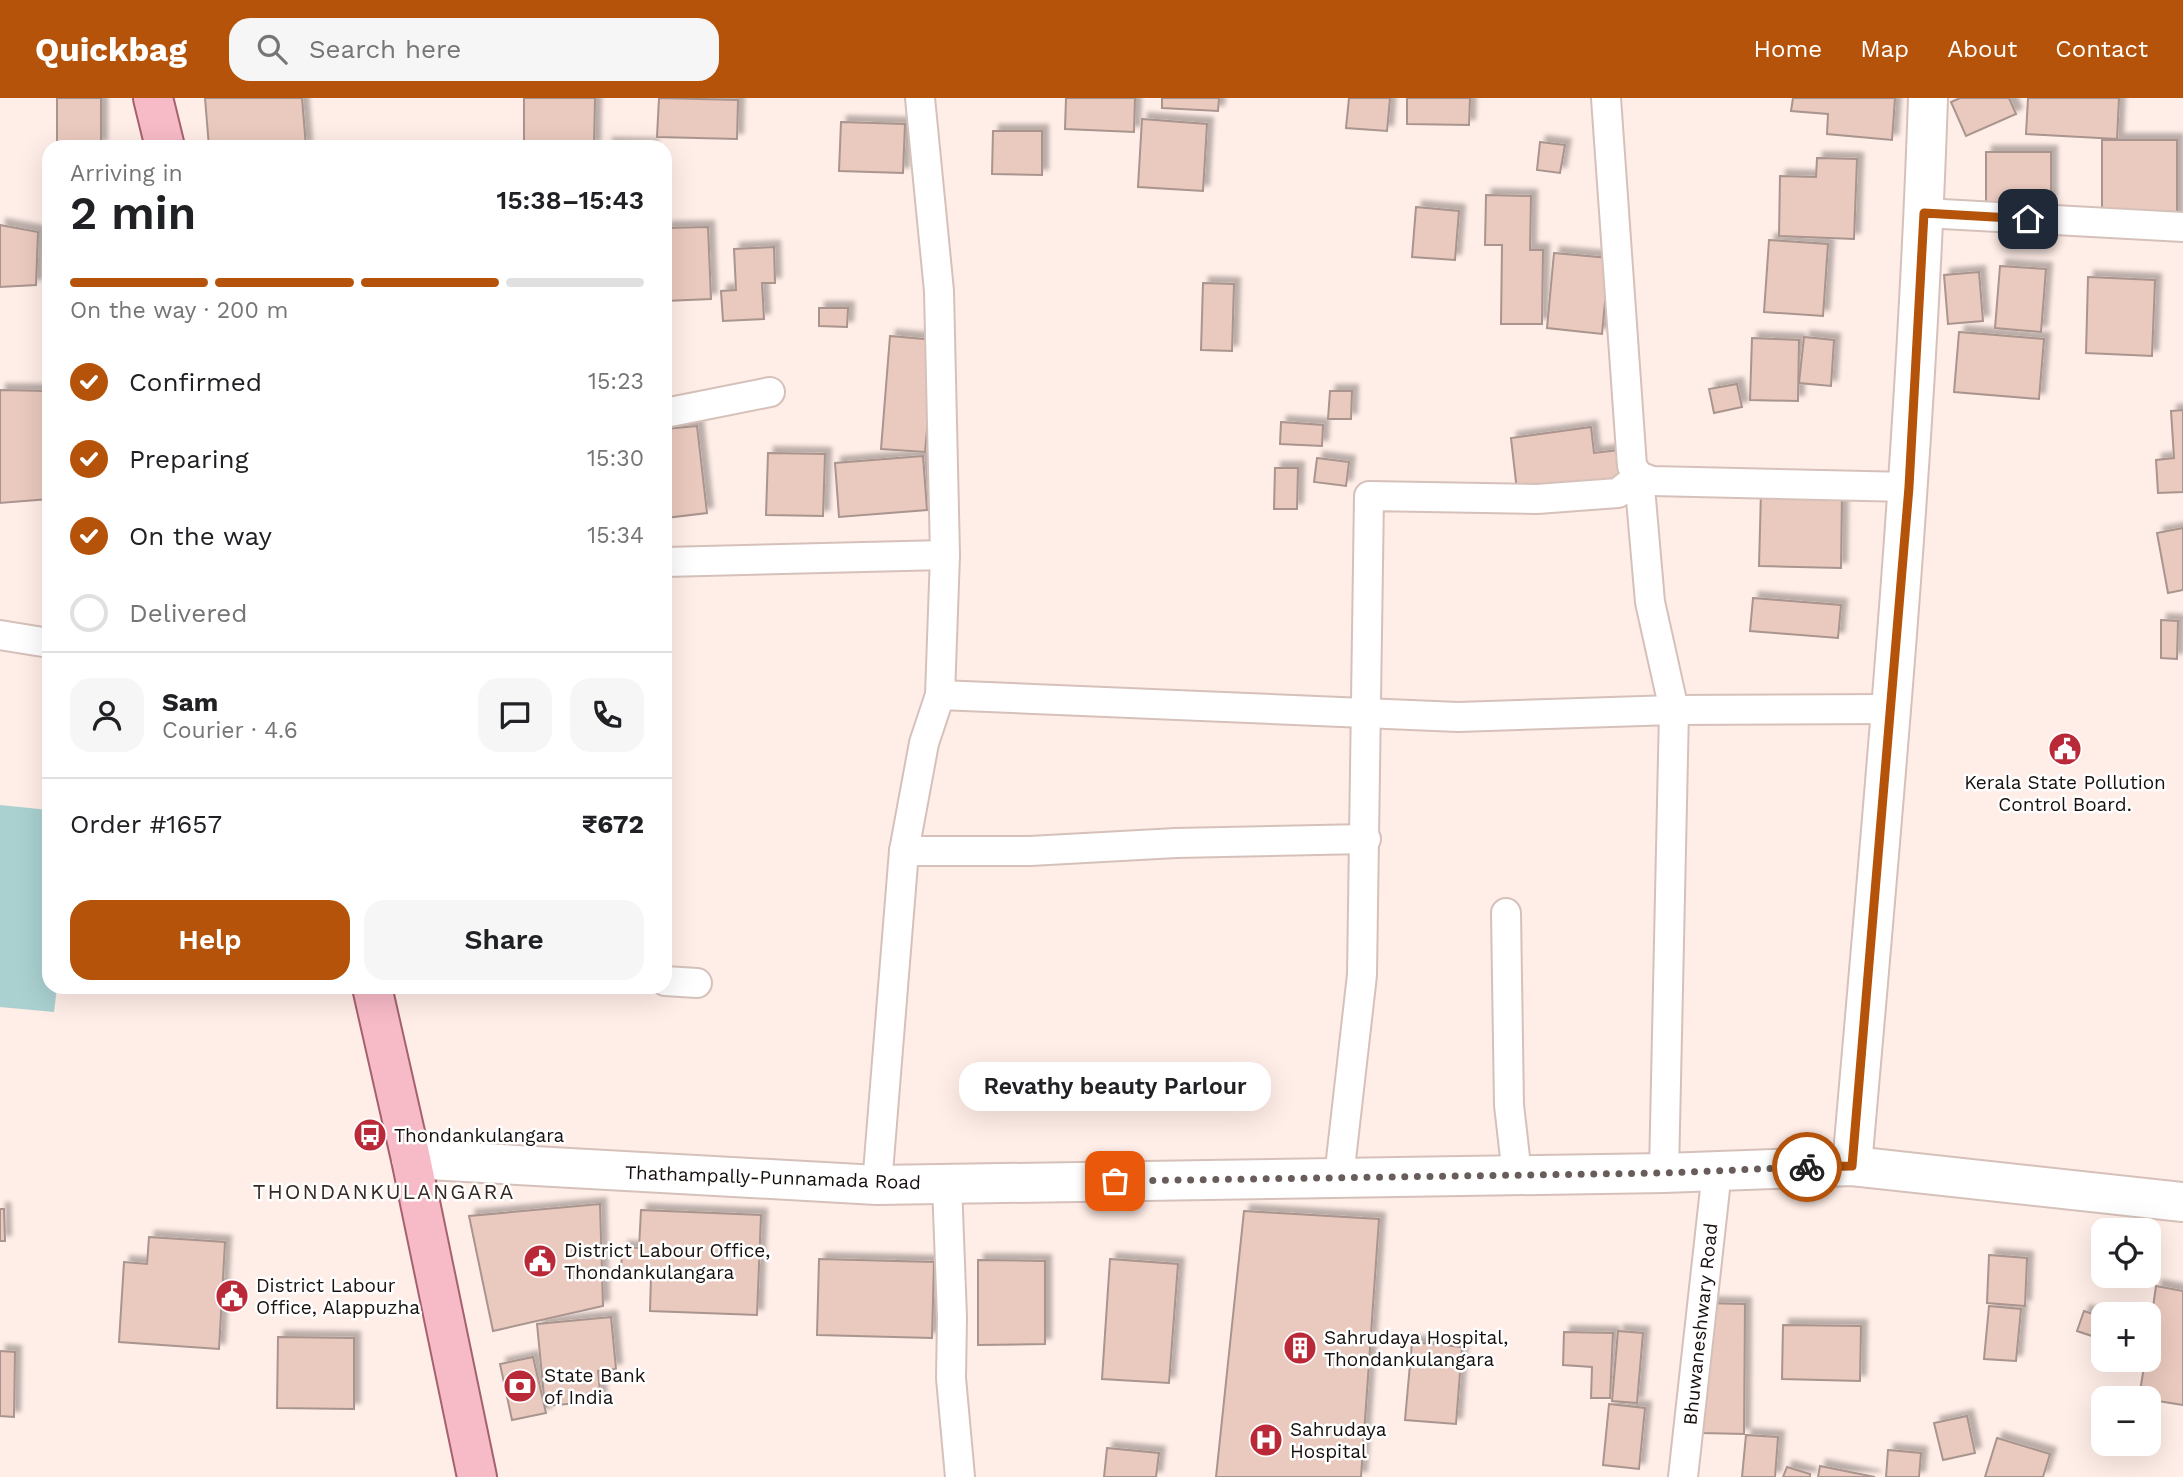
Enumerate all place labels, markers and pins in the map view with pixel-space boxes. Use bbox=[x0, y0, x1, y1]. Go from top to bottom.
pin bbox=[1998, 189, 2058, 249]
public building icon: Kerala State Pollution Control Board. bbox=[2046, 730, 2084, 768]
place label: Kerala State Pollution Control Board. bbox=[1964, 771, 2166, 816]
callout: Revathy beauty Parlour bbox=[959, 1062, 1271, 1111]
bus stop icon: Thondankulangara bbox=[351, 1116, 389, 1154]
place label: Thondankulangara bbox=[394, 1124, 565, 1147]
pin bbox=[1085, 1151, 1145, 1211]
place label: District Labour Office, Thondankulangara bbox=[564, 1239, 770, 1284]
public building icon: District Labour Office, Thondankulangara bbox=[521, 1242, 559, 1280]
place label: District Labour Office, Alappuzha bbox=[256, 1274, 420, 1319]
public building icon: District Labour Office, Alappuzha bbox=[213, 1277, 251, 1315]
place label: Sahrudaya Hospital, Thondankulangara bbox=[1324, 1326, 1508, 1371]
building icon: Sahrudaya Hospital, Thondankulangara bbox=[1281, 1329, 1319, 1367]
place label: State Bank of India bbox=[544, 1364, 646, 1409]
bank icon: State Bank of India bbox=[501, 1367, 539, 1405]
place label: Sahrudaya Hospital bbox=[1290, 1418, 1387, 1463]
hospital icon: Sahrudaya Hospital bbox=[1247, 1421, 1285, 1459]

